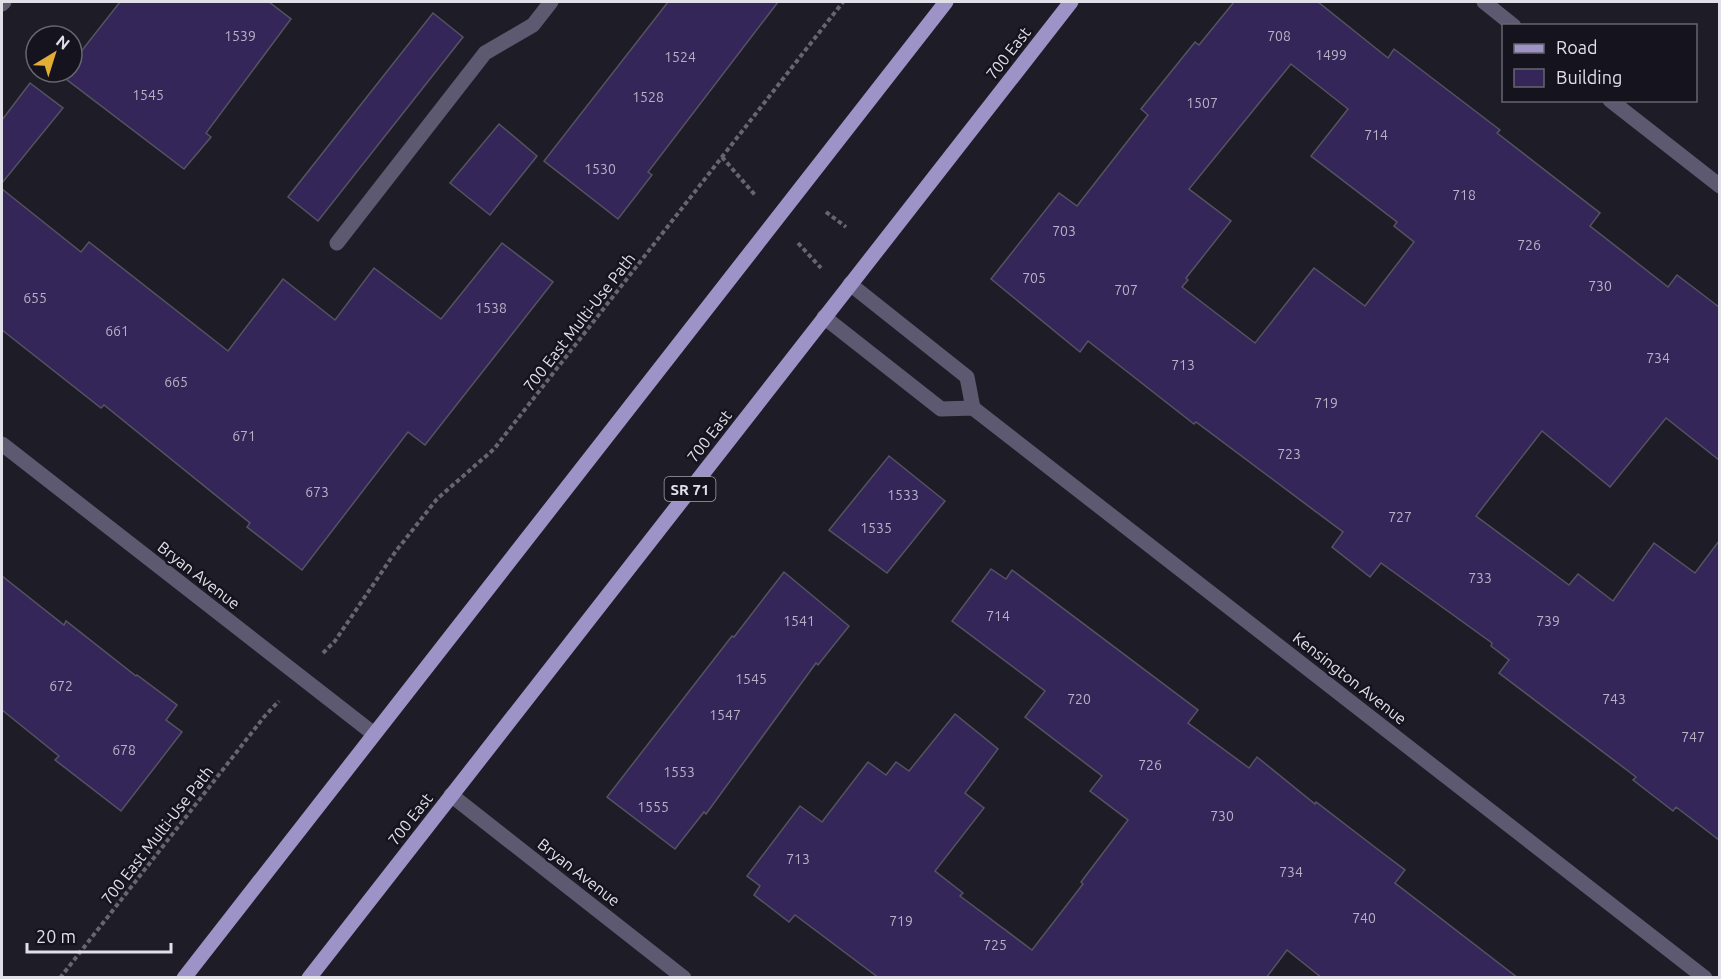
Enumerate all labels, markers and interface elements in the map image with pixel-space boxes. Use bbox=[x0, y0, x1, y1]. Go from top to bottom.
street label: 700 East bbox=[982, 23, 1034, 83]
north arrow bbox=[24, 24, 84, 84]
legend bbox=[1502, 24, 1697, 102]
house number: 1539 bbox=[224, 28, 256, 44]
house number: 708 bbox=[1267, 28, 1291, 44]
text: N bbox=[53, 31, 73, 53]
text: Road bbox=[1556, 37, 1598, 57]
house number: 1499 bbox=[1315, 47, 1347, 63]
house number: 1524 bbox=[664, 49, 696, 65]
text: Building bbox=[1556, 67, 1622, 87]
house number: 1545 bbox=[132, 87, 164, 103]
house number: 1528 bbox=[632, 89, 664, 105]
house number: 1507 bbox=[1186, 95, 1218, 111]
house number: 714 bbox=[1364, 127, 1388, 143]
house number: 1530 bbox=[584, 161, 616, 177]
house number: 718 bbox=[1452, 187, 1476, 203]
house number: 703 bbox=[1052, 223, 1076, 239]
house number: 726 bbox=[1517, 237, 1541, 253]
street label: 700 East Multi-Use Path bbox=[519, 249, 639, 395]
house number: 705 bbox=[1022, 270, 1046, 286]
house number: 730 bbox=[1588, 278, 1612, 294]
house number: 707 bbox=[1114, 282, 1138, 298]
house number: 655 bbox=[23, 290, 47, 306]
house number: 1538 bbox=[475, 300, 507, 316]
house number: 661 bbox=[105, 323, 129, 339]
house number: 734 bbox=[1646, 350, 1670, 366]
house number: 713 bbox=[1171, 357, 1195, 373]
house number: 665 bbox=[164, 374, 188, 390]
house number: 719 bbox=[1314, 395, 1338, 411]
street label: 700 East bbox=[683, 406, 735, 466]
house number: 671 bbox=[232, 428, 256, 444]
house number: 723 bbox=[1277, 446, 1301, 462]
road number: SR 71 bbox=[664, 477, 716, 501]
house number: 673 bbox=[305, 484, 329, 500]
house number: 1533 bbox=[887, 487, 919, 503]
house number: 727 bbox=[1388, 509, 1412, 525]
house number: 1535 bbox=[860, 520, 892, 536]
street label: Bryan Avenue bbox=[154, 537, 244, 613]
house number: 733 bbox=[1468, 570, 1492, 586]
house number: 714 bbox=[986, 608, 1010, 624]
house number: 1541 bbox=[783, 613, 815, 629]
house number: 739 bbox=[1536, 613, 1560, 629]
street label: Kensington Avenue bbox=[1290, 628, 1410, 728]
house number: 1545 bbox=[735, 671, 767, 687]
house number: 672 bbox=[49, 678, 73, 694]
house number: 720 bbox=[1067, 691, 1091, 707]
house number: 743 bbox=[1602, 691, 1626, 707]
house number: 1547 bbox=[709, 707, 741, 723]
house number: 747 bbox=[1681, 729, 1705, 745]
house number: 678 bbox=[112, 742, 136, 758]
house number: 726 bbox=[1138, 757, 1162, 773]
street label: 700 East Multi-Use Path bbox=[97, 762, 217, 908]
house number: 1553 bbox=[663, 764, 695, 780]
street label: 700 East bbox=[384, 789, 436, 849]
house number: 1555 bbox=[637, 799, 669, 815]
house number: 730 bbox=[1210, 808, 1234, 824]
street label: Bryan Avenue bbox=[534, 834, 624, 910]
house number: 713 bbox=[786, 851, 810, 867]
house number: 734 bbox=[1279, 864, 1303, 880]
house number: 740 bbox=[1352, 910, 1376, 926]
house number: 719 bbox=[889, 913, 913, 929]
scale bar bbox=[27, 916, 171, 954]
text: 20 m bbox=[36, 926, 76, 946]
house number: 725 bbox=[983, 937, 1007, 953]

